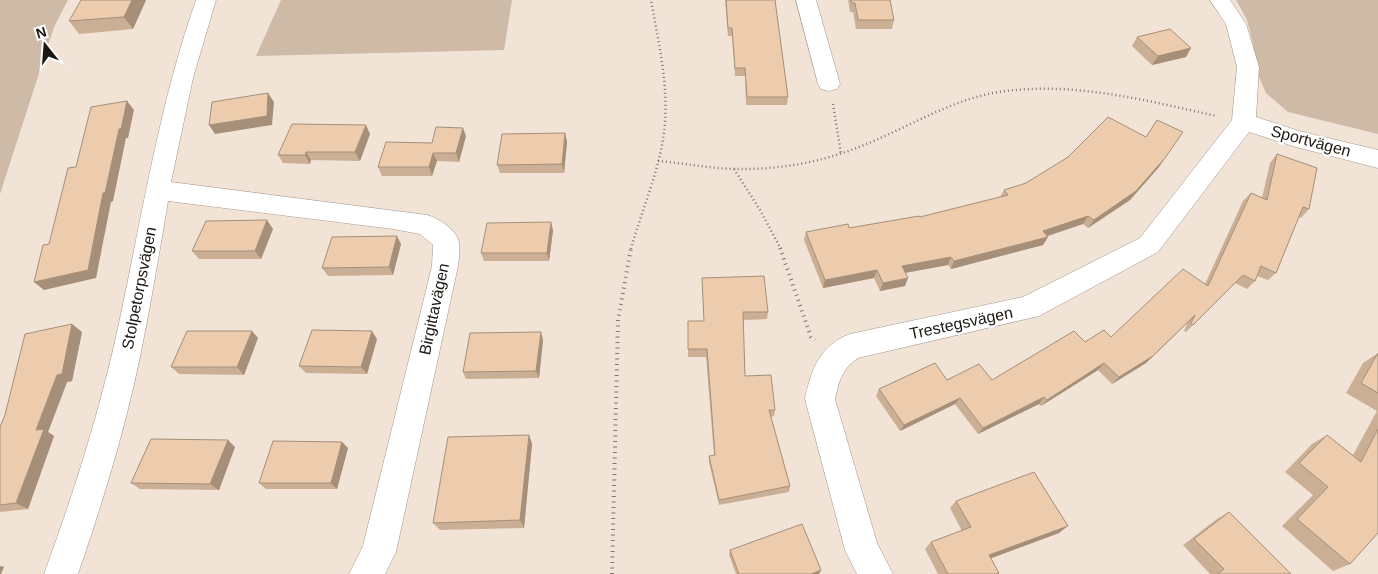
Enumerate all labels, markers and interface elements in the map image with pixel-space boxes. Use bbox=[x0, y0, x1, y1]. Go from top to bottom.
north arrow bbox=[20, 20, 70, 70]
text: N bbox=[34, 23, 48, 42]
street label: Sportvägen bbox=[1269, 122, 1353, 160]
street label: Stolpetorpsvägen bbox=[119, 225, 159, 351]
street label: Birgittavägen bbox=[416, 262, 452, 356]
street label: Trestegsvägen bbox=[908, 304, 1014, 342]

